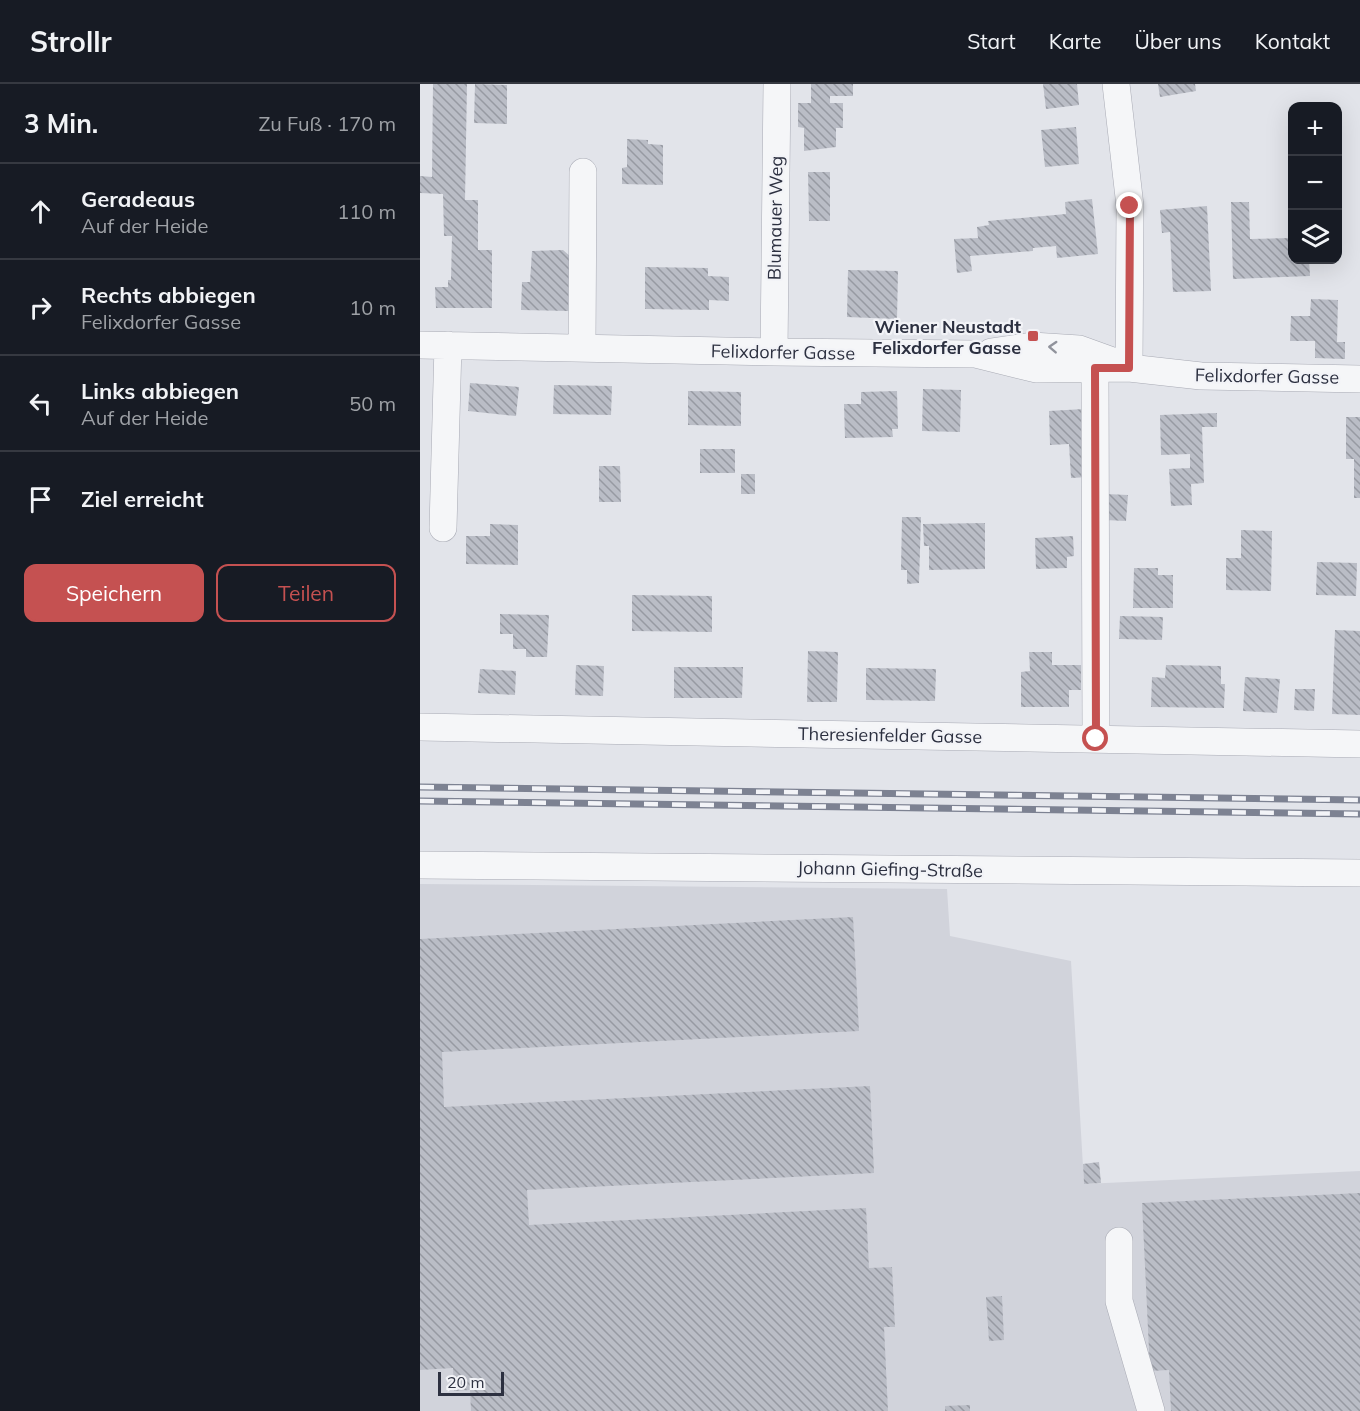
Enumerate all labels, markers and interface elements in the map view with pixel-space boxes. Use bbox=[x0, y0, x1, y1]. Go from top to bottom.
text: Strollr bbox=[30, 24, 112, 59]
text: Start bbox=[967, 28, 1016, 54]
text: Karte bbox=[1049, 28, 1101, 54]
text: Über uns bbox=[1134, 28, 1222, 54]
text: Kontakt bbox=[1255, 28, 1330, 54]
map controls bbox=[1288, 102, 1342, 264]
button: + bbox=[1288, 102, 1342, 156]
text: 3 Min. bbox=[24, 107, 98, 140]
text: Zu Fuß · 170 m bbox=[258, 111, 396, 136]
street label: Blumauer Weg bbox=[762, 156, 788, 280]
button: − bbox=[1288, 156, 1342, 210]
text: Geradeaus bbox=[81, 185, 195, 213]
route end bbox=[1116, 192, 1142, 218]
icon: ahead bbox=[24, 195, 57, 228]
text: 110 m bbox=[337, 199, 396, 224]
button: layers bbox=[1288, 210, 1342, 264]
text: Auf der Heide bbox=[81, 213, 208, 238]
text: Rechts abbiegen bbox=[81, 281, 256, 309]
icon: right bbox=[24, 291, 57, 324]
text: 10 m bbox=[349, 295, 396, 320]
text: Felixdorfer Gasse bbox=[81, 309, 241, 334]
place label: Wiener Neustadt Felixdorfer Gasse bbox=[872, 315, 1021, 359]
marker: Wiener Neustadt Felixdorfer Gasse bbox=[1026, 329, 1040, 343]
street label: Felixdorfer Gasse bbox=[711, 339, 855, 365]
one-way arrow bbox=[1049, 341, 1058, 354]
street label: Felixdorfer Gasse bbox=[1195, 363, 1339, 389]
text: Links abbiegen bbox=[81, 377, 239, 405]
icon: left bbox=[24, 387, 57, 420]
text: 50 m bbox=[349, 391, 396, 416]
text: Auf der Heide bbox=[81, 405, 208, 430]
icon: arrive bbox=[24, 483, 57, 516]
text: Ziel erreicht bbox=[81, 485, 204, 513]
button: Speichern bbox=[24, 564, 204, 622]
button: Teilen bbox=[216, 564, 396, 622]
street label: Theresienfelder Gasse bbox=[798, 722, 982, 748]
route start bbox=[1082, 725, 1108, 751]
street label: Johann Giefing-Straße bbox=[797, 856, 983, 882]
scale bar bbox=[438, 1369, 504, 1396]
text: 20 m bbox=[447, 1372, 484, 1392]

